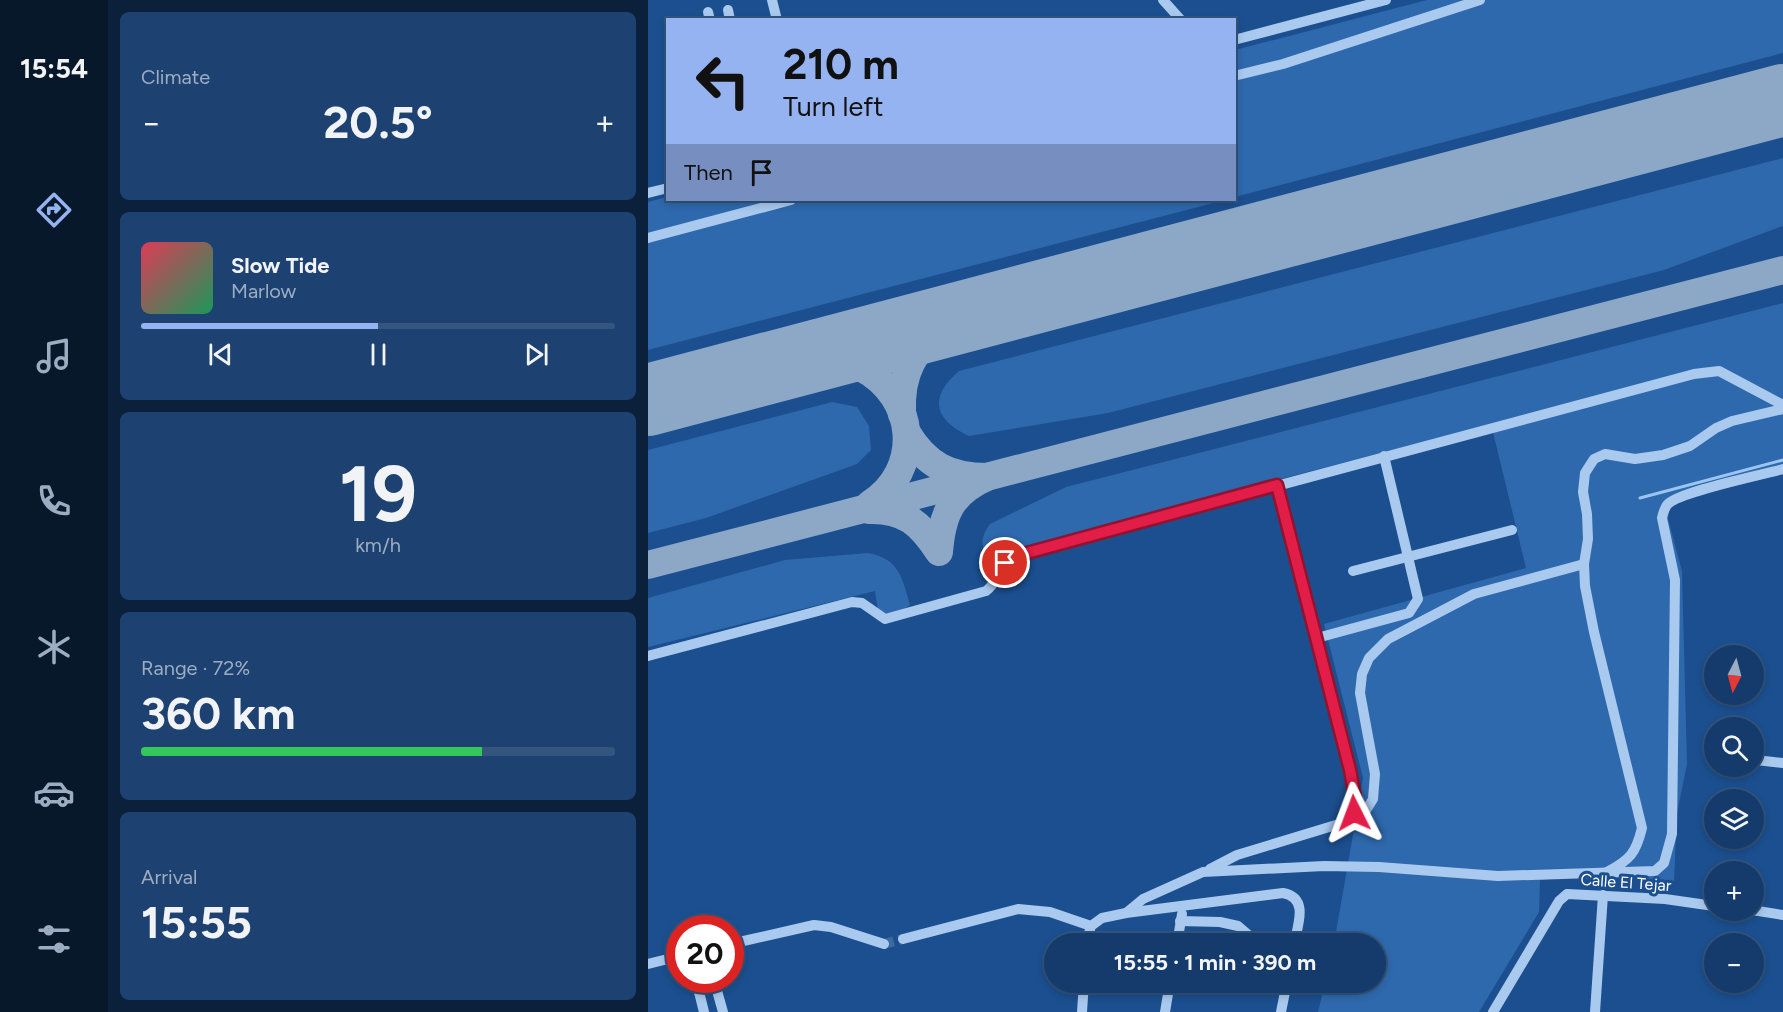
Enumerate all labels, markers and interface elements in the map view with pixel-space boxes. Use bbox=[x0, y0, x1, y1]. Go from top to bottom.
text: 210 m bbox=[783, 39, 899, 90]
icon: left bbox=[684, 42, 762, 120]
text: 15:54 bbox=[20, 52, 88, 85]
text: Climate bbox=[141, 65, 210, 89]
text: Turn left bbox=[783, 90, 883, 123]
text: 20.5° bbox=[323, 95, 433, 149]
text: − bbox=[141, 103, 162, 142]
text: + bbox=[594, 103, 615, 142]
icon: arrive bbox=[745, 156, 778, 189]
text: Then bbox=[684, 159, 733, 186]
icon: directions bbox=[33, 189, 75, 231]
text: Slow Tide bbox=[231, 252, 330, 279]
text: Marlow bbox=[231, 279, 296, 303]
icon: music bbox=[33, 335, 75, 377]
icon: previous bbox=[204, 338, 237, 371]
icon: pause bbox=[362, 338, 395, 371]
icon: next bbox=[520, 338, 553, 371]
text: 19 bbox=[339, 447, 417, 541]
icon: phone bbox=[33, 480, 75, 522]
text: km/h bbox=[355, 533, 401, 557]
pin bbox=[979, 537, 1030, 588]
icon: arrive bbox=[988, 546, 1021, 579]
icon: climate bbox=[33, 626, 75, 668]
north arrow bbox=[1704, 645, 1764, 705]
map controls bbox=[1704, 645, 1764, 993]
text: Range · 72% bbox=[141, 656, 250, 680]
text: 360 km bbox=[141, 686, 295, 740]
button: search bbox=[1704, 717, 1764, 777]
icon: car bbox=[33, 772, 75, 814]
position arrow bbox=[1322, 781, 1386, 845]
button: layers bbox=[1704, 789, 1764, 849]
button: + bbox=[1704, 861, 1764, 921]
text: Arrival bbox=[141, 865, 197, 889]
street label: Calle El Tejar bbox=[1580, 870, 1673, 895]
text: 15:55 bbox=[141, 895, 252, 949]
speed limit sign: 20 bbox=[666, 915, 744, 993]
icon: filters bbox=[33, 918, 75, 960]
button: − bbox=[1704, 933, 1764, 993]
text: 15:55 · 1 min · 390 m bbox=[1114, 949, 1316, 976]

